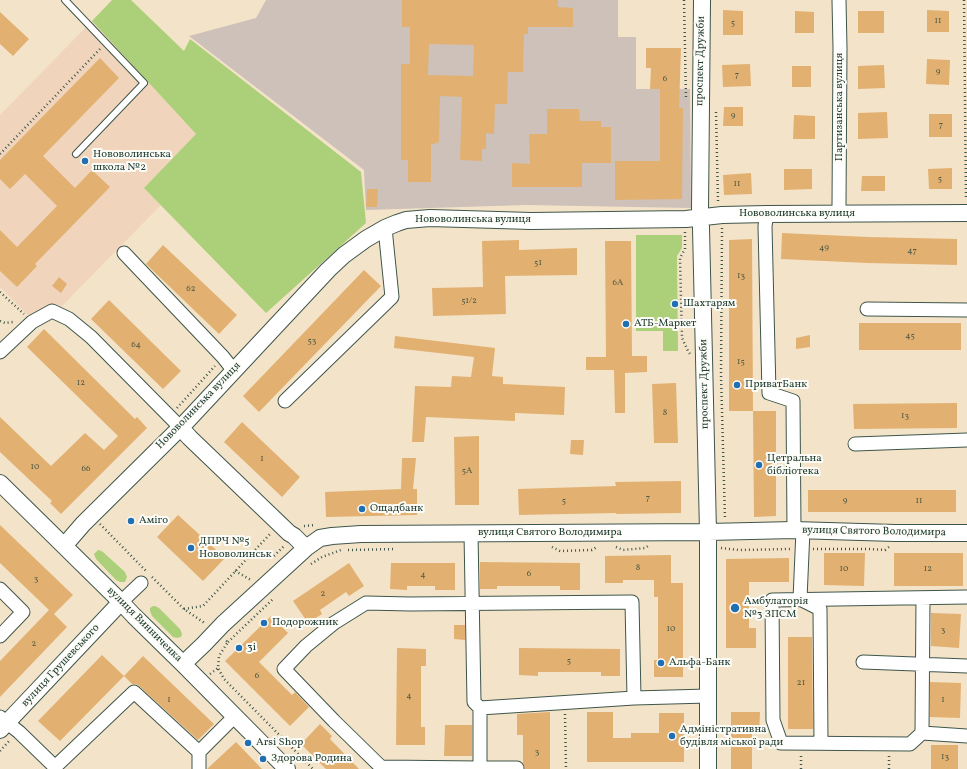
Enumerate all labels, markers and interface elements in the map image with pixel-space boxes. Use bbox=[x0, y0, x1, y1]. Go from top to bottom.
street label: проспект Дружби bbox=[694, 16, 708, 106]
house number: 11 bbox=[935, 16, 941, 26]
house number: 5 bbox=[731, 18, 735, 28]
street label: Партизанська вулиця bbox=[833, 53, 847, 161]
house number: 9 bbox=[936, 67, 940, 77]
house number: 7 bbox=[735, 70, 739, 80]
house number: 6 bbox=[663, 74, 667, 84]
house number: 9 bbox=[731, 111, 735, 121]
house number: 7 bbox=[939, 120, 943, 130]
place label: Нововолинська школа №2 bbox=[93, 148, 171, 174]
marker: Нововолинська школа №2 bbox=[80, 156, 90, 166]
house number: 5 bbox=[938, 174, 942, 184]
house number: 11 bbox=[734, 179, 740, 189]
street label: Нововолинська вулиця bbox=[739, 207, 855, 221]
street label: Нововолинська вулиця bbox=[415, 213, 531, 227]
house number: 49 bbox=[819, 243, 829, 253]
house number: 47 bbox=[907, 246, 917, 256]
house number: 51 bbox=[534, 258, 542, 268]
house number: 13 bbox=[737, 271, 745, 281]
house number: 6А bbox=[613, 278, 623, 288]
house number: 62 bbox=[186, 284, 196, 294]
house number: 51/2 bbox=[461, 296, 477, 306]
place label: Шахтарям bbox=[683, 297, 735, 311]
marker: Шахтарям bbox=[670, 299, 680, 309]
place label: АТБ-Маркет bbox=[634, 317, 696, 331]
marker: АТБ-Маркет bbox=[621, 319, 631, 329]
house number: 45 bbox=[905, 331, 915, 341]
house number: 53 bbox=[308, 336, 316, 346]
street label: проспект Дружби bbox=[698, 339, 712, 429]
house number: 64 bbox=[131, 340, 141, 350]
house number: 15 bbox=[737, 357, 745, 367]
street label: Нововолинська вулиця bbox=[154, 360, 244, 452]
house number: 12 bbox=[77, 378, 85, 388]
place label: ПриватБанк bbox=[745, 378, 807, 392]
marker: ПриватБанк bbox=[732, 380, 742, 390]
house number: 8 bbox=[663, 408, 667, 418]
house number: 13 bbox=[901, 411, 909, 421]
place label: Цетральна бібліотека bbox=[767, 452, 822, 478]
house number: 1 bbox=[260, 454, 264, 464]
marker: Цетральна бібліотека bbox=[754, 460, 764, 470]
house number: 10 bbox=[31, 462, 39, 472]
house number: 66 bbox=[81, 464, 91, 474]
house number: 5А bbox=[462, 466, 472, 476]
house number: 7 bbox=[646, 493, 650, 503]
house number: 5 bbox=[562, 496, 566, 506]
house number: 9 bbox=[843, 496, 847, 506]
house number: 11 bbox=[916, 496, 922, 506]
place label: Ощадбанк bbox=[370, 502, 423, 516]
marker: Ощадбанк bbox=[357, 504, 367, 514]
place label: Аміго bbox=[139, 514, 168, 528]
marker: Аміго bbox=[126, 516, 136, 526]
street label: вулиця Святого Володимира bbox=[802, 524, 946, 540]
street label: вулиця Святого Володимира bbox=[478, 526, 622, 540]
place label: ДПРЧ №5 Нововолинськ bbox=[199, 535, 272, 561]
marker: ДПРЧ №5 Нововолинськ bbox=[186, 543, 196, 553]
house number: 8 bbox=[636, 563, 640, 573]
house number: 10 bbox=[840, 564, 848, 574]
house number: 12 bbox=[924, 564, 932, 574]
house number: 6 bbox=[527, 569, 531, 579]
house number: 4 bbox=[420, 570, 426, 580]
house number: 3 bbox=[34, 574, 38, 584]
street label: вулиця Винниченка bbox=[104, 585, 184, 665]
house number: 2 bbox=[321, 589, 325, 599]
place label: Амбулаторія №3 ЗПСМ bbox=[744, 595, 808, 621]
marker: Амбулаторія №3 ЗПСМ bbox=[729, 602, 741, 614]
place label: Подорожник bbox=[272, 616, 338, 630]
marker: Подорожник bbox=[259, 618, 269, 628]
street label: вулиця Грушевського bbox=[19, 622, 103, 710]
house number: 10 bbox=[667, 624, 675, 634]
house number: 3 bbox=[941, 625, 945, 635]
house number: 2 bbox=[32, 639, 36, 649]
place label: 3і bbox=[247, 641, 256, 655]
marker: 3і bbox=[234, 643, 244, 653]
house number: 5 bbox=[567, 656, 571, 666]
place label: Альфа-Банк bbox=[669, 656, 730, 670]
marker: Альфа-Банк bbox=[656, 658, 666, 668]
house number: 6 bbox=[255, 671, 259, 681]
house number: 21 bbox=[797, 678, 805, 688]
house number: 4 bbox=[406, 691, 412, 701]
house number: 1 bbox=[167, 695, 171, 705]
house number: 1 bbox=[941, 695, 945, 705]
place label: Адміністративна будівля міської ради bbox=[680, 723, 783, 749]
marker: Адміністративна будівля міської ради bbox=[667, 731, 677, 741]
place label: Arsi Shop bbox=[256, 736, 303, 750]
marker: Arsi Shop bbox=[243, 738, 253, 748]
house number: 3 bbox=[535, 747, 539, 757]
place label: Здорова Родина bbox=[271, 752, 352, 766]
house number: 13 bbox=[941, 752, 949, 762]
marker: Здорова Родина bbox=[258, 754, 268, 764]

